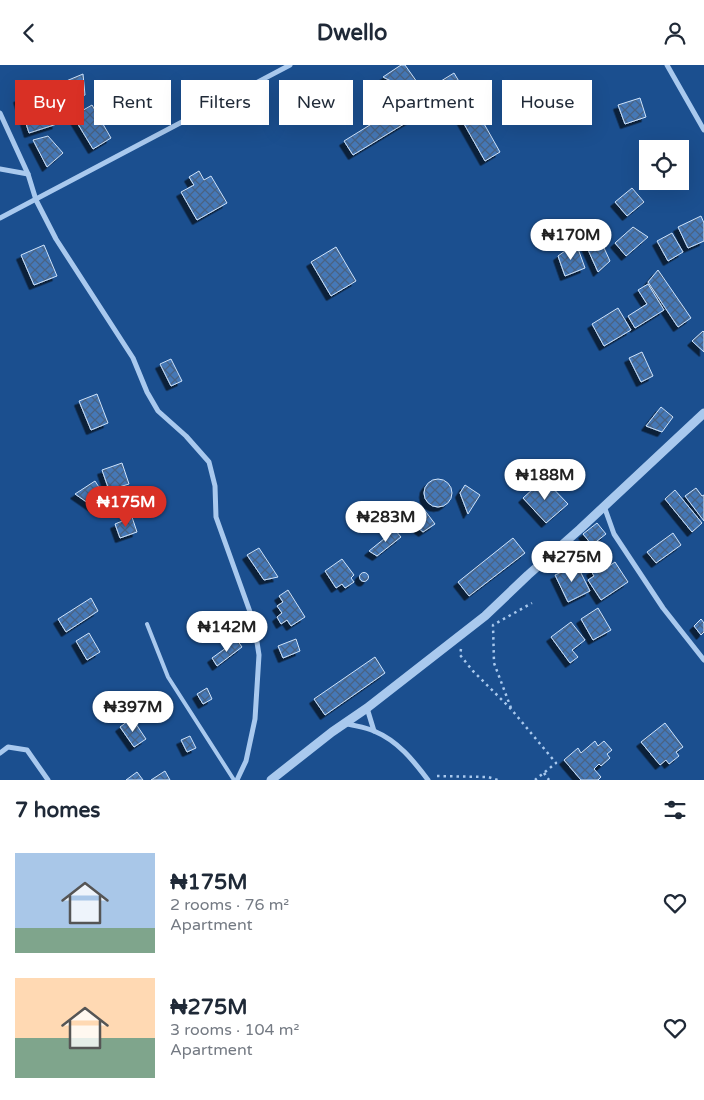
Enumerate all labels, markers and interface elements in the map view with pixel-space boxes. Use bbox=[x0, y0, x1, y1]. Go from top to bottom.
icon: back bbox=[15, 19, 43, 47]
icon: person bbox=[661, 19, 689, 47]
text: Dwello bbox=[317, 20, 387, 46]
chip: Buy bbox=[15, 80, 84, 125]
chip: Rent bbox=[94, 80, 171, 125]
chip: Filters bbox=[181, 80, 269, 125]
chip: New bbox=[279, 80, 353, 125]
chip: Apartment bbox=[363, 80, 492, 125]
chip: House bbox=[502, 80, 592, 125]
map controls bbox=[639, 140, 689, 190]
button: locate bbox=[639, 140, 689, 190]
pin: ₦170M bbox=[536, 219, 606, 261]
text: ₦170M bbox=[541, 225, 601, 245]
pin: ₦188M bbox=[510, 459, 580, 501]
text: ₦188M bbox=[515, 465, 575, 485]
pin: ₦175M bbox=[91, 485, 161, 528]
text: ₦175M bbox=[96, 492, 156, 512]
pin: ₦283M bbox=[351, 501, 421, 543]
text: ₦283M bbox=[356, 507, 416, 527]
pin: ₦275M bbox=[537, 541, 607, 583]
text: ₦275M bbox=[542, 547, 602, 567]
pin: ₦142M bbox=[192, 611, 262, 653]
text: ₦142M bbox=[197, 617, 257, 637]
pin: ₦397M bbox=[98, 691, 168, 733]
text: ₦397M bbox=[103, 697, 163, 717]
icon: filters bbox=[661, 796, 689, 824]
text: 7 homes bbox=[15, 798, 100, 823]
text: ₦175M bbox=[170, 870, 247, 895]
icon: home bbox=[55, 873, 115, 933]
icon: heart bbox=[661, 889, 689, 917]
text: 2 rooms · 76 m² bbox=[170, 895, 289, 915]
text: Apartment bbox=[170, 915, 253, 935]
text: ₦275M bbox=[170, 995, 247, 1020]
icon: home bbox=[55, 998, 115, 1058]
icon: heart bbox=[661, 1014, 689, 1042]
text: 3 rooms · 104 m² bbox=[170, 1020, 299, 1040]
text: Apartment bbox=[170, 1040, 253, 1060]

